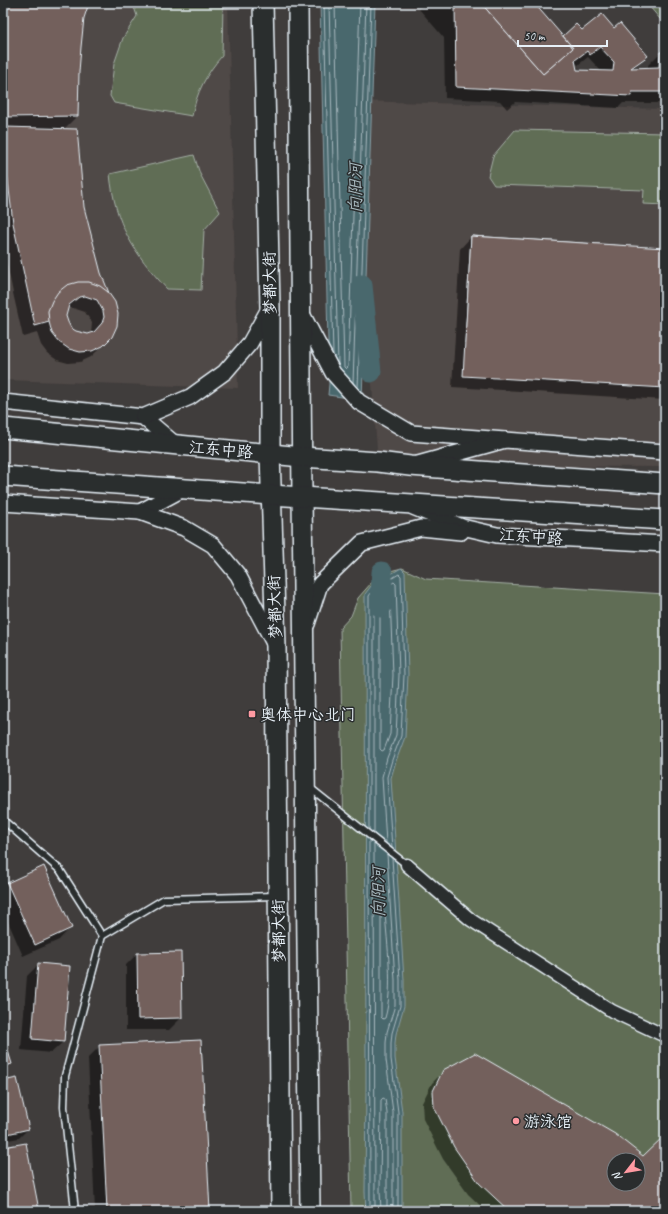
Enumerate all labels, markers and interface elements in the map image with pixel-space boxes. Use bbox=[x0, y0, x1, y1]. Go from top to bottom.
scale bar bbox=[518, 22, 607, 48]
text: 50 m bbox=[524, 28, 546, 44]
water label: 向阳河 bbox=[345, 160, 366, 214]
street label: 梦都大街 bbox=[259, 251, 281, 315]
street label: 江东中路 bbox=[188, 437, 254, 463]
street label: 江东中路 bbox=[498, 525, 564, 549]
street label: 梦都大街 bbox=[264, 575, 286, 639]
place label: 奥体中心北门 bbox=[260, 705, 356, 725]
marker: 奥体中心北门 bbox=[247, 709, 257, 719]
water label: 向阳河 bbox=[368, 864, 389, 918]
street label: 梦都大街 bbox=[268, 899, 290, 963]
place label: 游泳馆 bbox=[524, 1112, 572, 1132]
marker: 游泳馆 bbox=[511, 1116, 521, 1126]
north arrow bbox=[606, 1152, 646, 1192]
text: N bbox=[609, 1169, 625, 1184]

